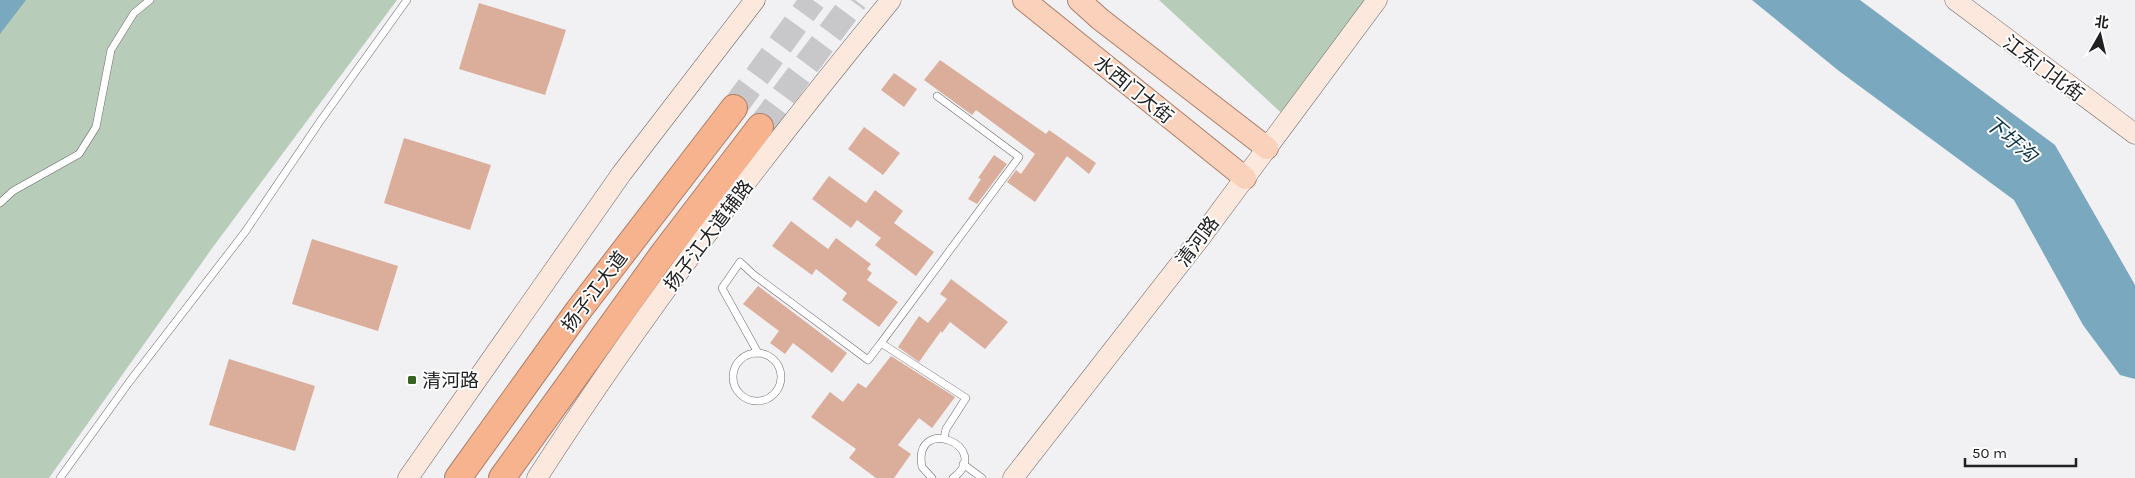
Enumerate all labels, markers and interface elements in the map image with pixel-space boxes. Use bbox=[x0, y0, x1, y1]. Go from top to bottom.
north arrow bbox=[2075, 10, 2125, 60]
text: 北 bbox=[2094, 13, 2110, 32]
street label: 江东门北街 bbox=[1999, 31, 2088, 106]
street label: 水西门大街 bbox=[1090, 51, 1177, 128]
water label: 下圩沟 bbox=[1980, 111, 2043, 169]
street label: 扬子江大道辅路 bbox=[660, 176, 758, 295]
street label: 清河路 bbox=[1172, 212, 1224, 271]
street label: 扬子江大道 bbox=[557, 247, 632, 336]
place label: 清河路 bbox=[422, 370, 479, 392]
marker: 清河路 bbox=[406, 374, 418, 386]
scale bar bbox=[1965, 436, 2076, 468]
text: 50 m bbox=[1972, 444, 2007, 462]

